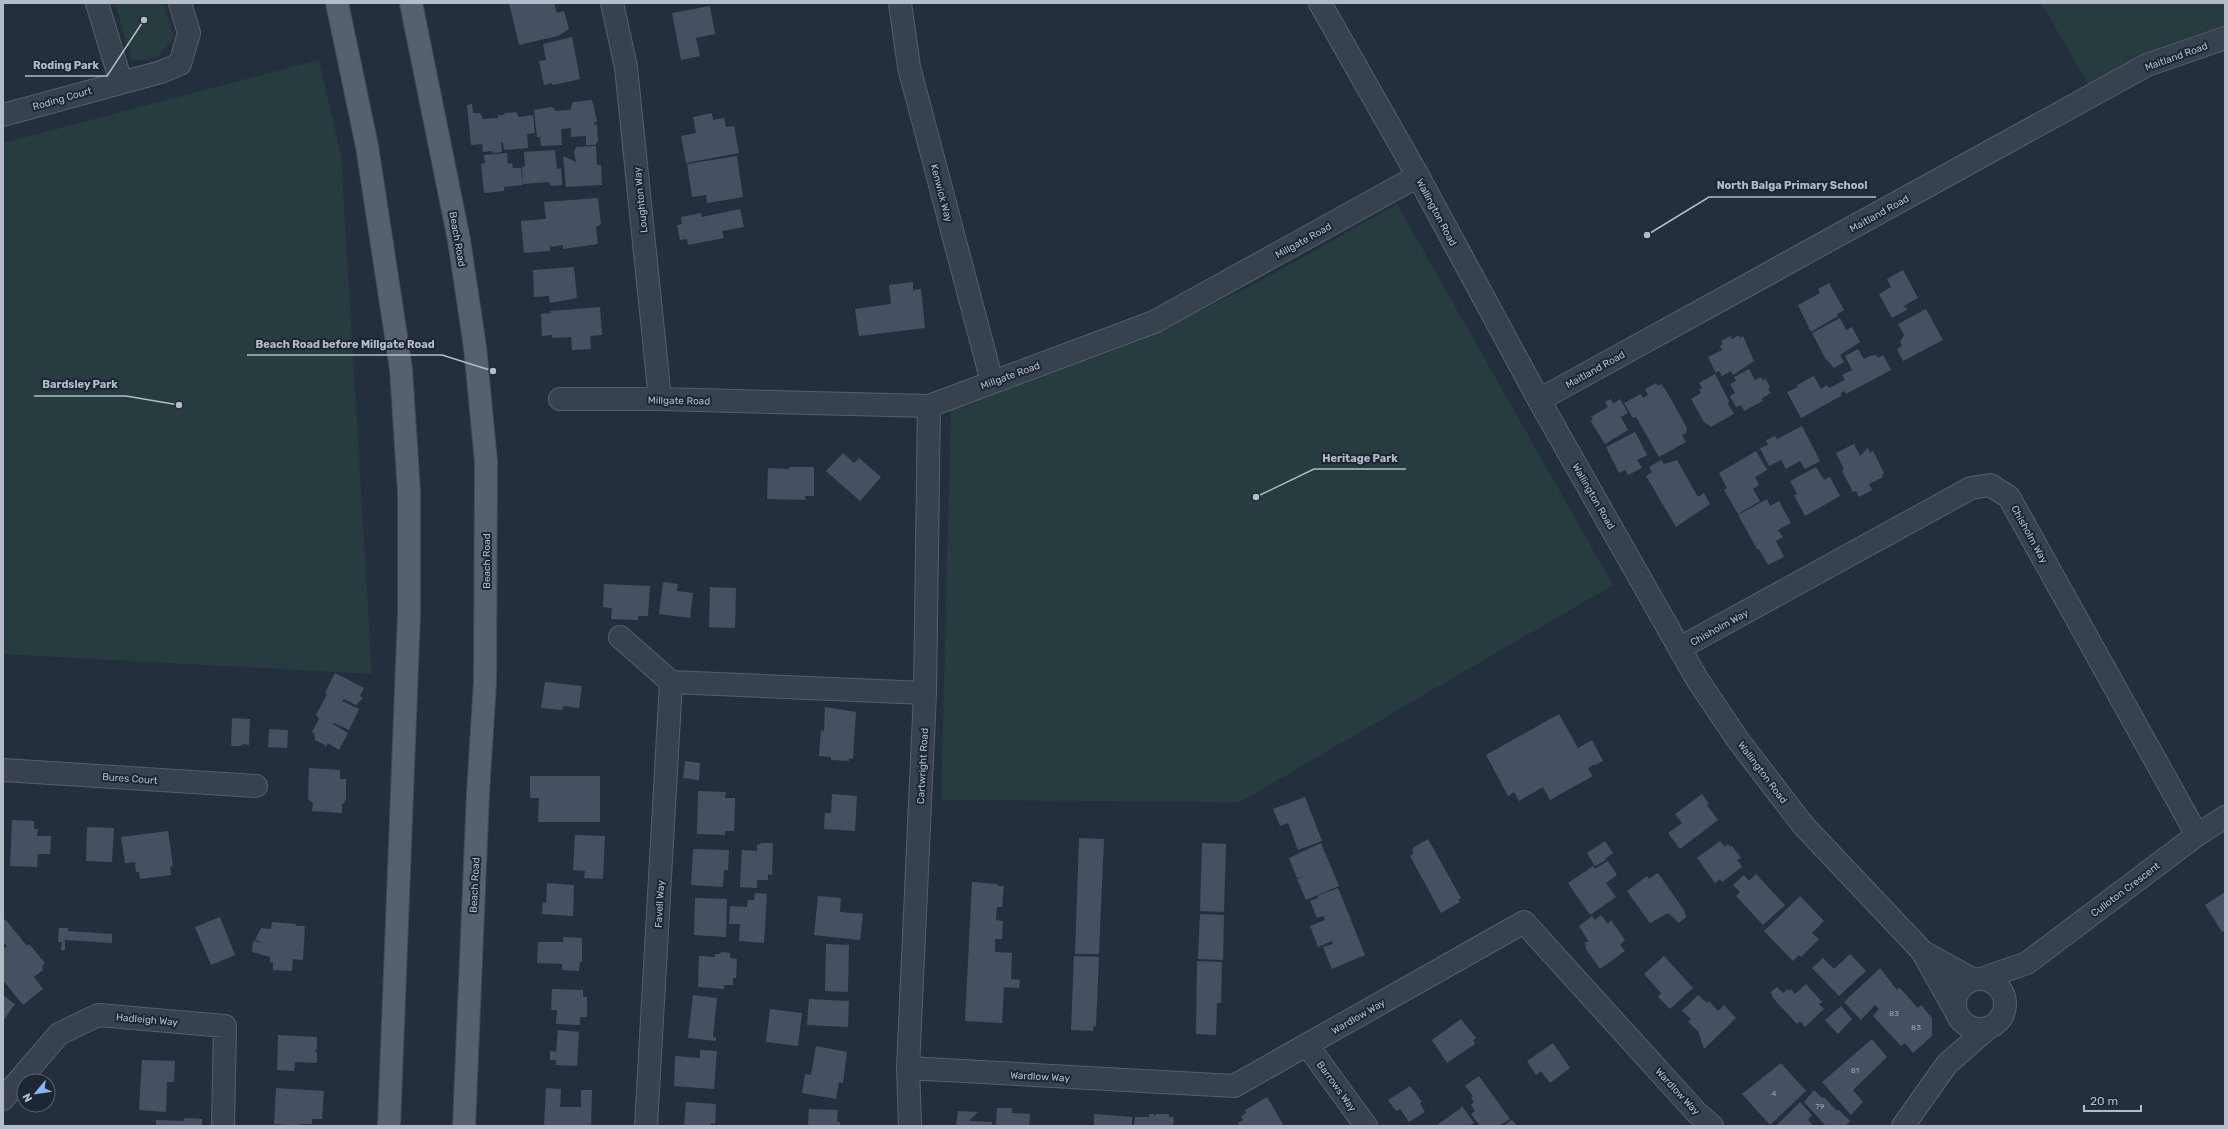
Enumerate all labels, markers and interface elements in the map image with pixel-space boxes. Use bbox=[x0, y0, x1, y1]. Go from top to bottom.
street label: Maitland Road bbox=[2143, 40, 2209, 74]
callout: Roding Park bbox=[25, 53, 107, 76]
text: Roding Park bbox=[33, 59, 100, 72]
street label: Roding Court bbox=[31, 85, 93, 113]
street label: Kenwick Way bbox=[928, 163, 955, 224]
street label: Loughton Way bbox=[632, 166, 650, 233]
callout: North Balga Primary School bbox=[1709, 174, 1876, 197]
street label: Wallington Road bbox=[1413, 177, 1459, 248]
text: North Balga Primary School bbox=[1717, 179, 1867, 192]
street label: Maitland Road bbox=[1848, 193, 1911, 235]
street label: Beach Road bbox=[446, 211, 468, 268]
street label: Millgate Road bbox=[1273, 220, 1334, 261]
callout: Beach Road before Millgate Road bbox=[247, 332, 442, 355]
text: Beach Road before Millgate Road bbox=[255, 338, 435, 351]
street label: Maitland Road bbox=[1564, 349, 1627, 391]
street label: Millgate Road bbox=[979, 360, 1042, 392]
callout: Bardsley Park bbox=[34, 373, 126, 396]
text: Bardsley Park bbox=[42, 378, 118, 391]
street label: Millgate Road bbox=[648, 394, 710, 408]
callout: Heritage Park bbox=[1314, 446, 1406, 469]
text: Heritage Park bbox=[1322, 452, 1398, 465]
street label: Wallington Road bbox=[1569, 461, 1617, 532]
street label: Chisholm Way bbox=[2008, 503, 2050, 566]
street label: Beach Road bbox=[481, 533, 493, 589]
street label: Chisholm Way bbox=[1688, 607, 1751, 649]
street label: Cartwright Road bbox=[915, 728, 931, 804]
street label: Wallington Road bbox=[1735, 739, 1789, 806]
street label: Bures Court bbox=[102, 771, 158, 787]
street label: Beach Road bbox=[468, 857, 482, 913]
street label: Culloton Crescent bbox=[2089, 860, 2163, 920]
street label: Favell Way bbox=[653, 879, 667, 928]
street label: Wardlow Way bbox=[1330, 996, 1388, 1037]
house number: 83 bbox=[1889, 1009, 1899, 1018]
street label: Hadleigh Way bbox=[115, 1011, 179, 1029]
house number: 83 bbox=[1911, 1023, 1921, 1032]
street label: Barrows Way bbox=[1314, 1059, 1359, 1114]
street label: Wardlow Way bbox=[1652, 1066, 1702, 1118]
house number: 81 bbox=[1851, 1066, 1859, 1075]
street label: Wardlow Way bbox=[1010, 1069, 1071, 1085]
north arrow bbox=[16, 1073, 56, 1113]
scale bar bbox=[2084, 1087, 2141, 1113]
house number: 4 bbox=[1772, 1089, 1777, 1098]
text: N bbox=[20, 1091, 35, 1104]
text: 20 m bbox=[2090, 1094, 2118, 1108]
house number: 79 bbox=[1816, 1102, 1825, 1111]

